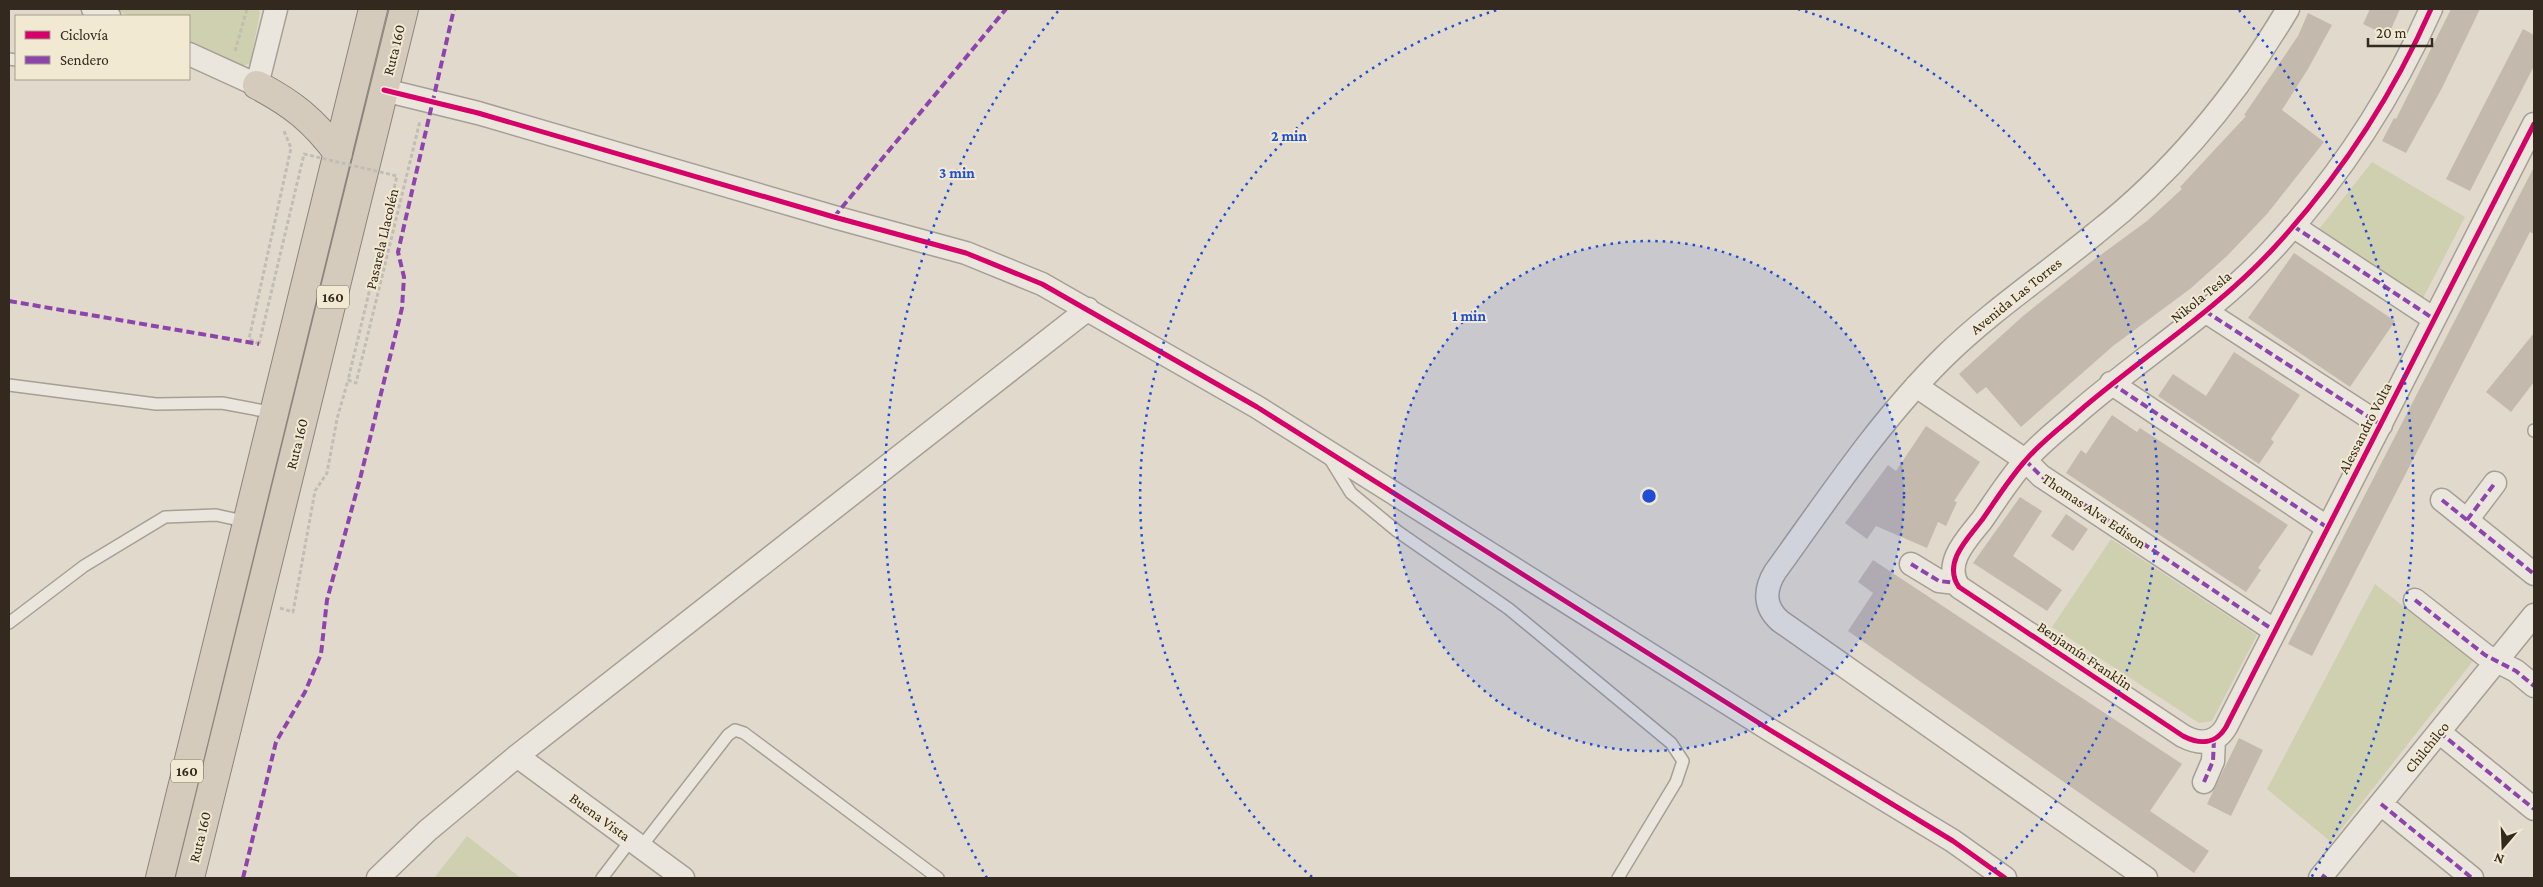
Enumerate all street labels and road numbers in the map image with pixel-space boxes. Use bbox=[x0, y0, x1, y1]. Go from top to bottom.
street label: Ruta 160 bbox=[380, 23, 408, 77]
street label: Pasarela Llacolén bbox=[363, 187, 401, 291]
street label: Avenida Las Torres bbox=[1967, 254, 2065, 338]
street label: Nikola Tesla bbox=[2168, 268, 2234, 326]
road number: 160 bbox=[317, 286, 349, 308]
street label: Alessandro Volta bbox=[2335, 380, 2395, 476]
street label: Ruta 160 bbox=[283, 417, 311, 471]
street label: Thomas Alva Edison bbox=[2039, 470, 2149, 552]
street label: Benjamín Franklin bbox=[2034, 618, 2135, 694]
street label: Chilchilco bbox=[2402, 718, 2452, 776]
road number: 160 bbox=[171, 759, 203, 782]
street label: Buena Vista bbox=[567, 790, 633, 844]
street label: Ruta 160 bbox=[186, 810, 214, 864]

